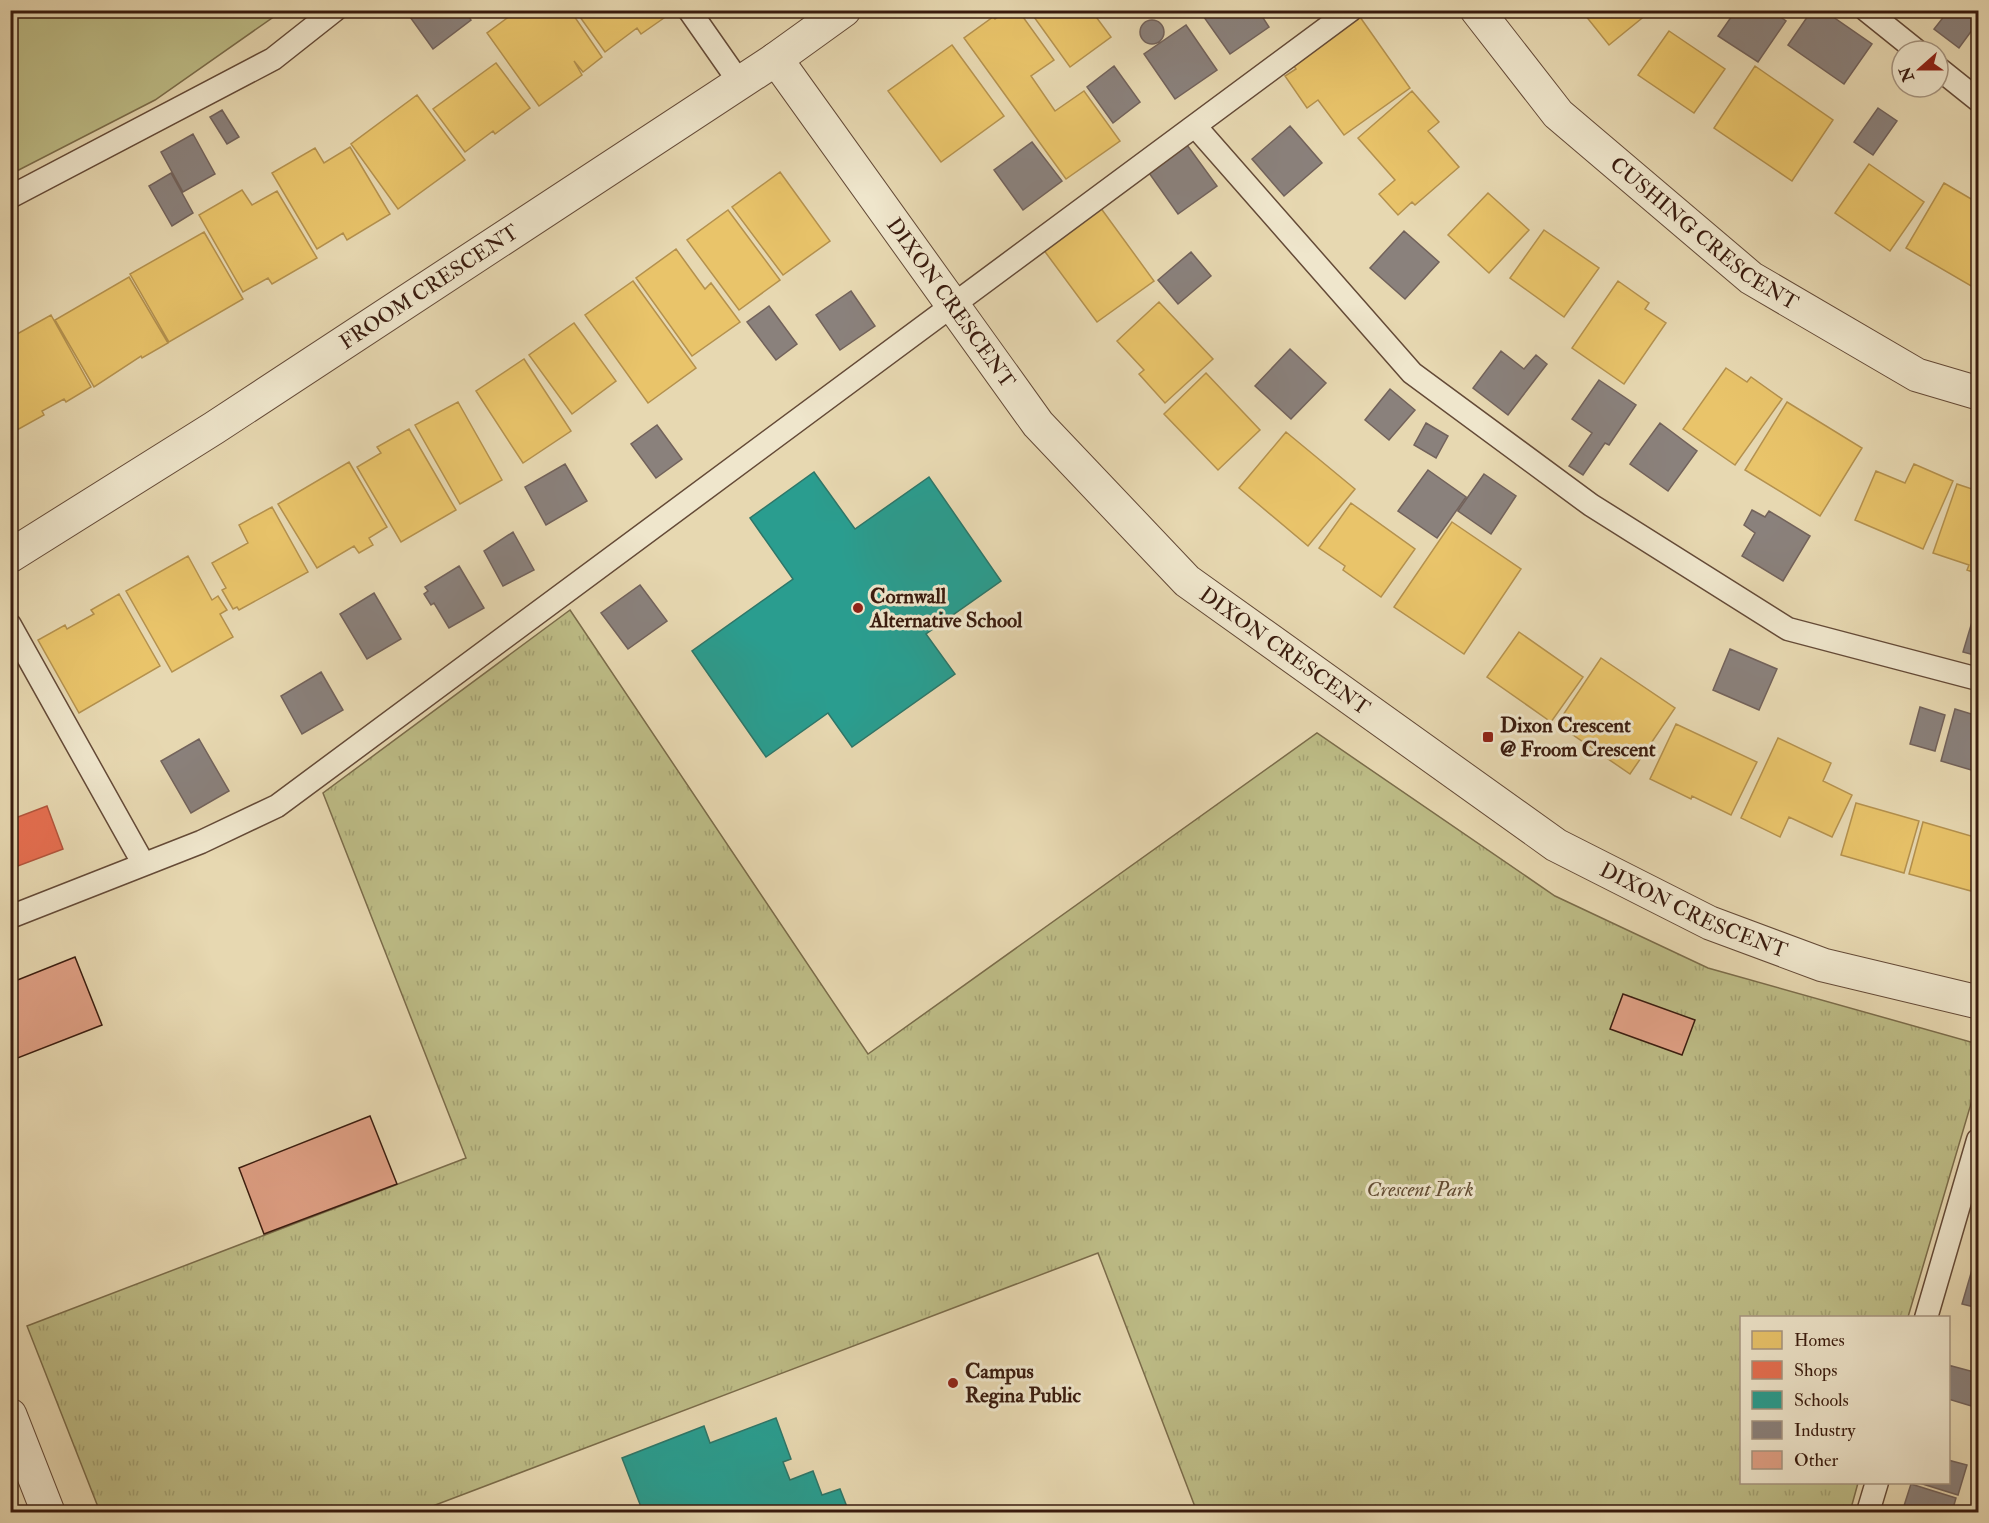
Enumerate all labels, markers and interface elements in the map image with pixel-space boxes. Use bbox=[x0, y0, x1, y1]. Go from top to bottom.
north arrow bbox=[1890, 39, 1950, 99]
text: N bbox=[1895, 63, 1919, 85]
street label: CUSHING CRESCENT bbox=[1604, 151, 1803, 317]
street label: DIXON CRESCENT bbox=[880, 213, 1021, 394]
street label: FROOM CRESCENT bbox=[335, 218, 524, 356]
street label: DIXON CRESCENT bbox=[1194, 581, 1375, 722]
place label: Cornwall Alternative School bbox=[869, 583, 1023, 634]
marker: Cornwall Alternative School bbox=[851, 601, 865, 615]
place label: Dixon Crescent @ Froom Crescent bbox=[1500, 712, 1656, 763]
marker: Dixon Crescent @ Froom Crescent bbox=[1481, 730, 1495, 744]
street label: DIXON CRESCENT bbox=[1595, 856, 1791, 965]
park label: Crescent Park bbox=[1366, 1176, 1474, 1203]
legend bbox=[1740, 1316, 1950, 1484]
text: Homes bbox=[1794, 1329, 1845, 1352]
place label: Campus Regina Public bbox=[965, 1358, 1082, 1409]
text: Shops bbox=[1794, 1359, 1837, 1382]
marker: Campus Regina Public bbox=[946, 1376, 960, 1390]
text: Schools bbox=[1794, 1389, 1849, 1412]
text: Industry bbox=[1794, 1419, 1856, 1442]
text: Other bbox=[1794, 1449, 1838, 1472]

